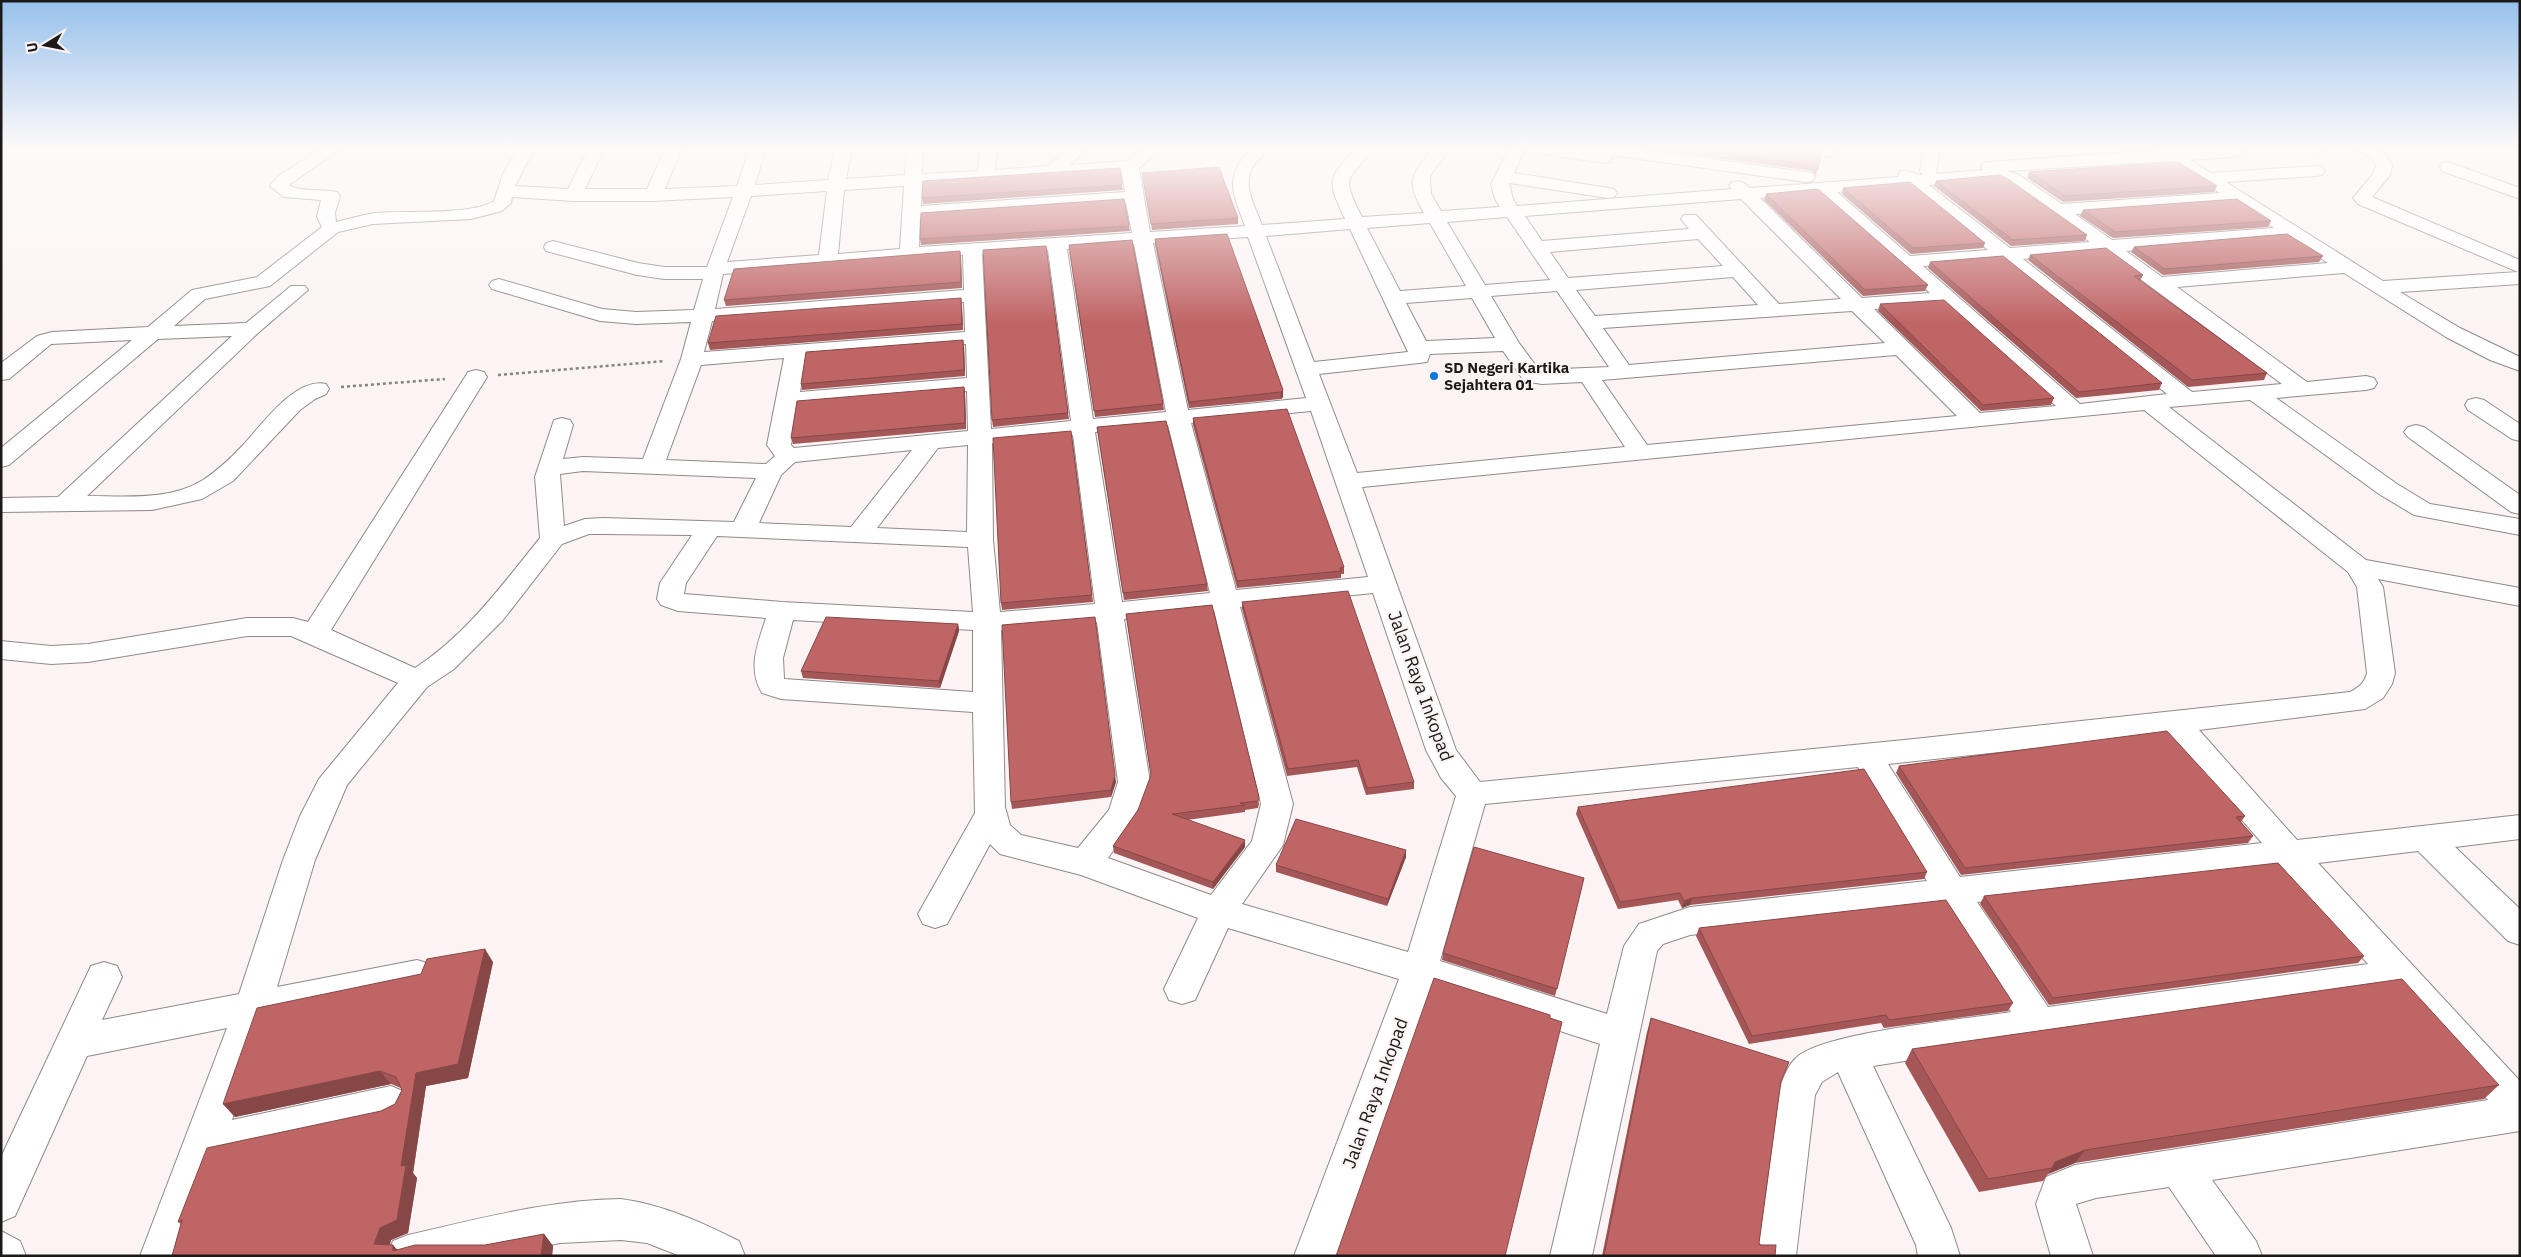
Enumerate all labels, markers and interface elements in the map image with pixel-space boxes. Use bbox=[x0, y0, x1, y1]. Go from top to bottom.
north arrow bbox=[20, 20, 70, 70]
text: U bbox=[22, 41, 42, 54]
place label: SD Negeri Kartika Sejahtera 01 bbox=[1444, 358, 1570, 394]
marker: SD Negeri Kartika Sejahtera 01 bbox=[1428, 370, 1440, 382]
street label: Jalan Raya Inkopad bbox=[1383, 608, 1459, 764]
street label: Jalan Raya Inkopad bbox=[1337, 1015, 1413, 1171]

